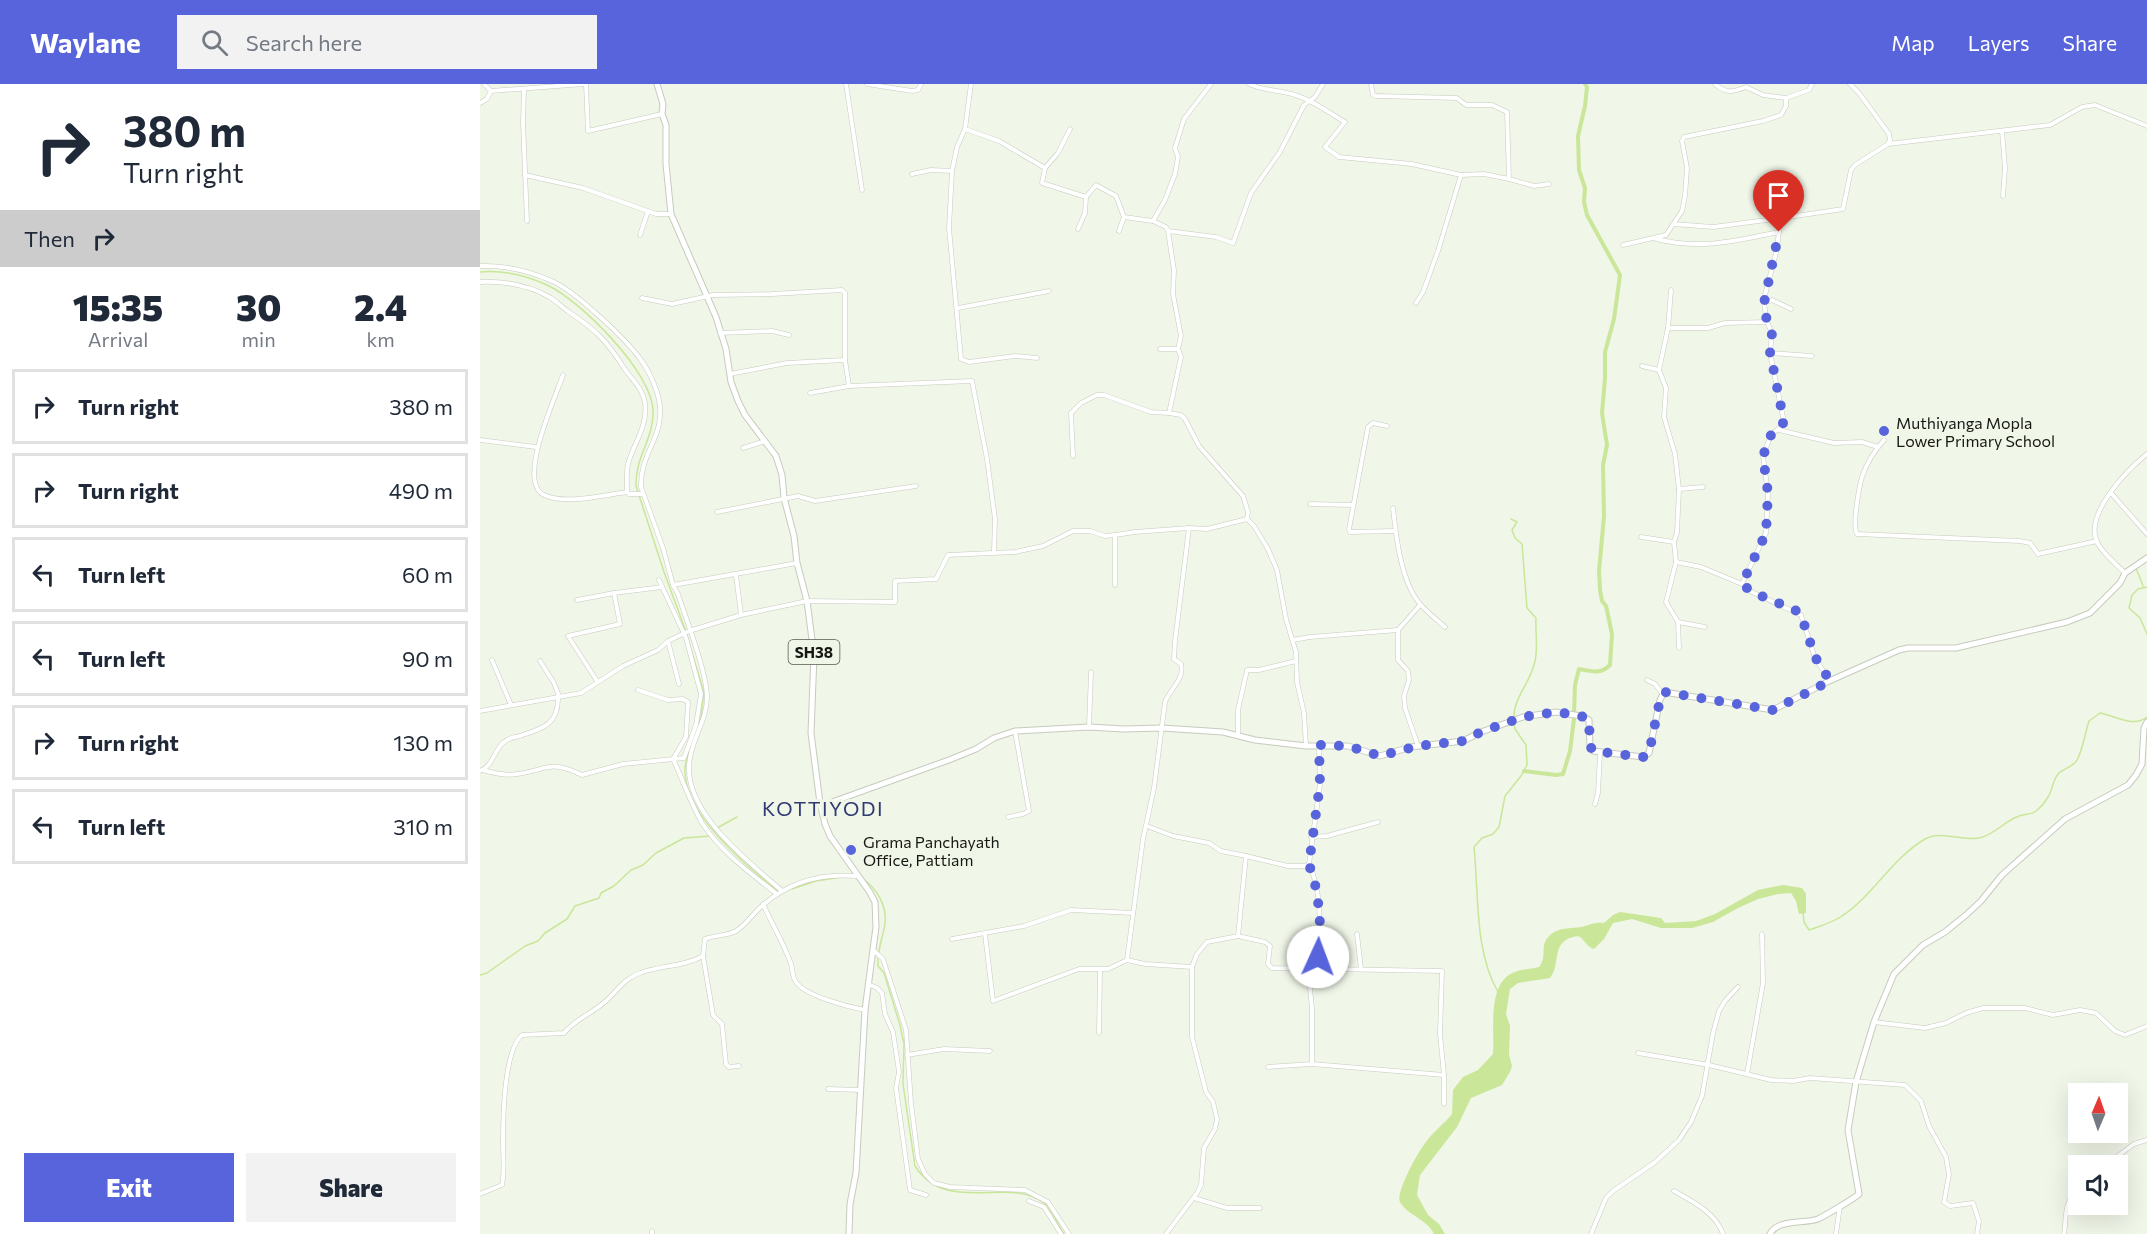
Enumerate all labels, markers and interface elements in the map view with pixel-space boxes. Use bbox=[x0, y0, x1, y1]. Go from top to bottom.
search box bbox=[177, 15, 597, 69]
text: Waylane bbox=[30, 25, 141, 59]
icon: search bbox=[198, 26, 231, 59]
text: Search here bbox=[246, 29, 362, 56]
text: Map bbox=[1891, 30, 1935, 55]
text: Layers bbox=[1968, 30, 2030, 55]
text: Share bbox=[2063, 30, 2117, 55]
text: 380 m bbox=[123, 104, 246, 156]
icon: right bbox=[24, 108, 102, 186]
text: Turn right bbox=[123, 156, 243, 189]
pin bbox=[1753, 170, 1804, 232]
icon: arrive bbox=[1762, 179, 1795, 212]
icon: right bbox=[87, 222, 120, 255]
text: Then bbox=[24, 225, 75, 252]
text: 15:35 bbox=[73, 284, 163, 328]
text: 30 bbox=[236, 284, 281, 328]
text: 2.4 bbox=[354, 284, 407, 328]
text: Arrival bbox=[88, 327, 148, 351]
text: min bbox=[242, 327, 276, 351]
text: km bbox=[367, 327, 395, 351]
icon: right bbox=[27, 390, 60, 423]
text: Turn right bbox=[78, 393, 179, 420]
text: 380 m bbox=[389, 393, 453, 420]
place label: Muthiyanga Mopla Lower Primary School bbox=[1896, 413, 2055, 450]
marker: Muthiyanga Mopla Lower Primary School bbox=[1877, 424, 1891, 438]
icon: right bbox=[27, 474, 60, 507]
text: Turn right bbox=[78, 477, 179, 504]
text: 490 m bbox=[389, 477, 453, 504]
icon: left bbox=[27, 558, 60, 591]
text: Turn left bbox=[78, 561, 165, 588]
text: 60 m bbox=[402, 561, 453, 588]
road number: SH38 bbox=[788, 640, 840, 664]
icon: left bbox=[27, 642, 60, 675]
text: Turn left bbox=[78, 645, 165, 672]
text: 90 m bbox=[402, 645, 453, 672]
icon: right bbox=[27, 726, 60, 759]
text: Turn right bbox=[78, 729, 179, 756]
text: 130 m bbox=[393, 729, 453, 756]
district label: KOTTIYODI bbox=[762, 796, 884, 820]
icon: left bbox=[27, 810, 60, 843]
text: Turn left bbox=[78, 813, 165, 840]
text: 310 m bbox=[393, 813, 453, 840]
place label: Grama Panchayath Office, Pattiam bbox=[863, 832, 1000, 869]
marker: Grama Panchayath Office, Pattiam bbox=[844, 843, 858, 857]
position arrow bbox=[1286, 925, 1350, 989]
north arrow bbox=[2068, 1083, 2128, 1143]
map controls bbox=[2068, 1083, 2128, 1215]
button: Exit bbox=[24, 1153, 234, 1222]
button: Share bbox=[246, 1153, 456, 1222]
button: sound bbox=[2068, 1155, 2128, 1215]

